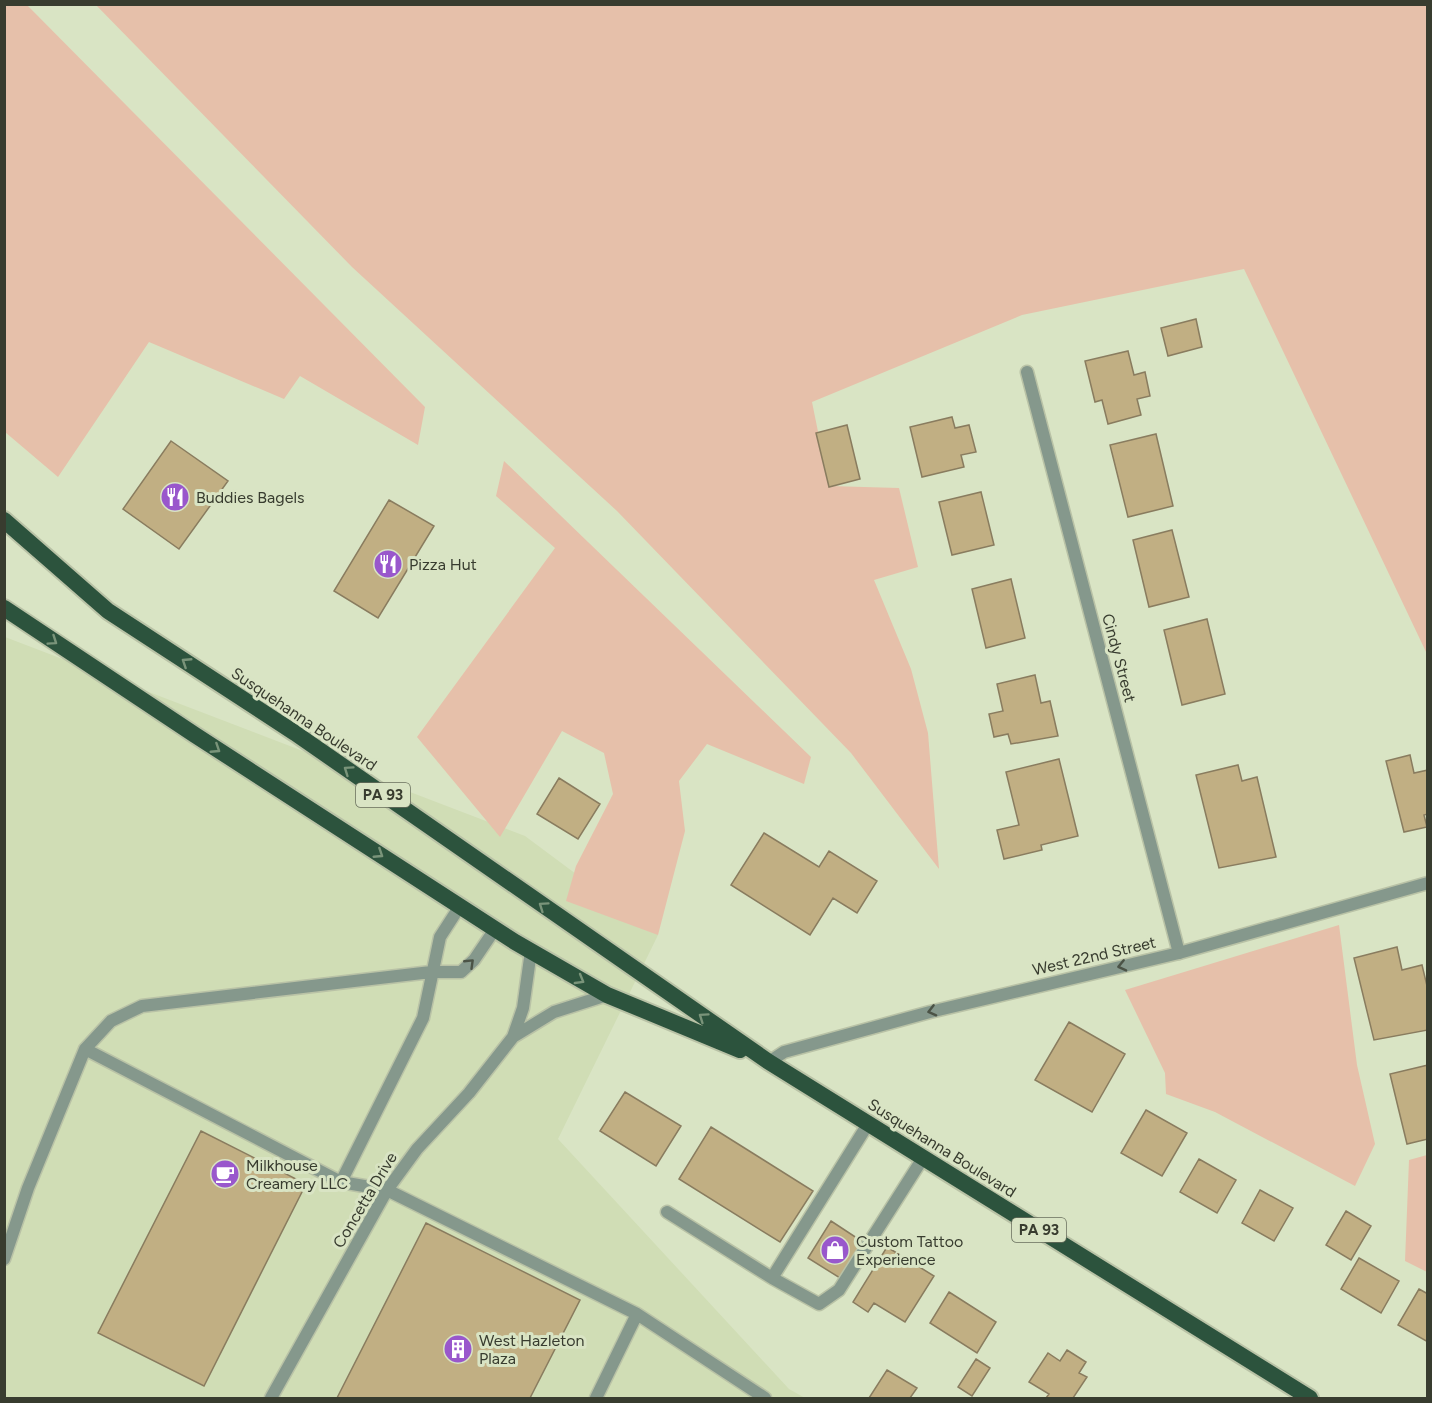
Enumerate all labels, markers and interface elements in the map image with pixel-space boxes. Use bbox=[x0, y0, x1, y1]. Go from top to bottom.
restaurant icon: Buddies Bagels bbox=[159, 481, 191, 513]
place label: Buddies Bagels bbox=[196, 488, 304, 507]
restaurant icon: Pizza Hut bbox=[372, 548, 404, 580]
place label: Pizza Hut bbox=[409, 555, 477, 574]
street label: Cindy Street bbox=[1098, 612, 1140, 704]
one-way arrow bbox=[47, 633, 57, 645]
one-way arrow bbox=[182, 658, 193, 669]
street label: Susquehanna Boulevard bbox=[228, 663, 380, 775]
one-way arrow bbox=[209, 741, 220, 752]
one-way arrow bbox=[344, 766, 355, 777]
road number: PA 93 bbox=[356, 783, 410, 807]
one-way arrow bbox=[373, 847, 384, 858]
one-way arrow bbox=[539, 902, 550, 913]
street label: West 22nd Street bbox=[1031, 933, 1157, 979]
one-way arrow bbox=[463, 959, 474, 970]
one-way arrow bbox=[1117, 959, 1127, 972]
one-way arrow bbox=[574, 973, 584, 984]
one-way arrow bbox=[927, 1004, 937, 1017]
one-way arrow bbox=[699, 1013, 710, 1024]
street label: Susquehanna Boulevard bbox=[864, 1095, 1020, 1201]
street label: Concetta Drive bbox=[329, 1148, 401, 1251]
place label: Milkhouse Creamery LLC bbox=[246, 1156, 348, 1193]
cafe icon: Milkhouse Creamery LLC bbox=[209, 1158, 241, 1190]
road number: PA 93 bbox=[1012, 1218, 1066, 1242]
place label: Custom Tattoo Experience bbox=[856, 1232, 963, 1269]
shop icon: Custom Tattoo Experience bbox=[819, 1234, 851, 1266]
place label: West Hazleton Plaza bbox=[479, 1331, 584, 1368]
building icon: West Hazleton Plaza bbox=[442, 1333, 474, 1365]

